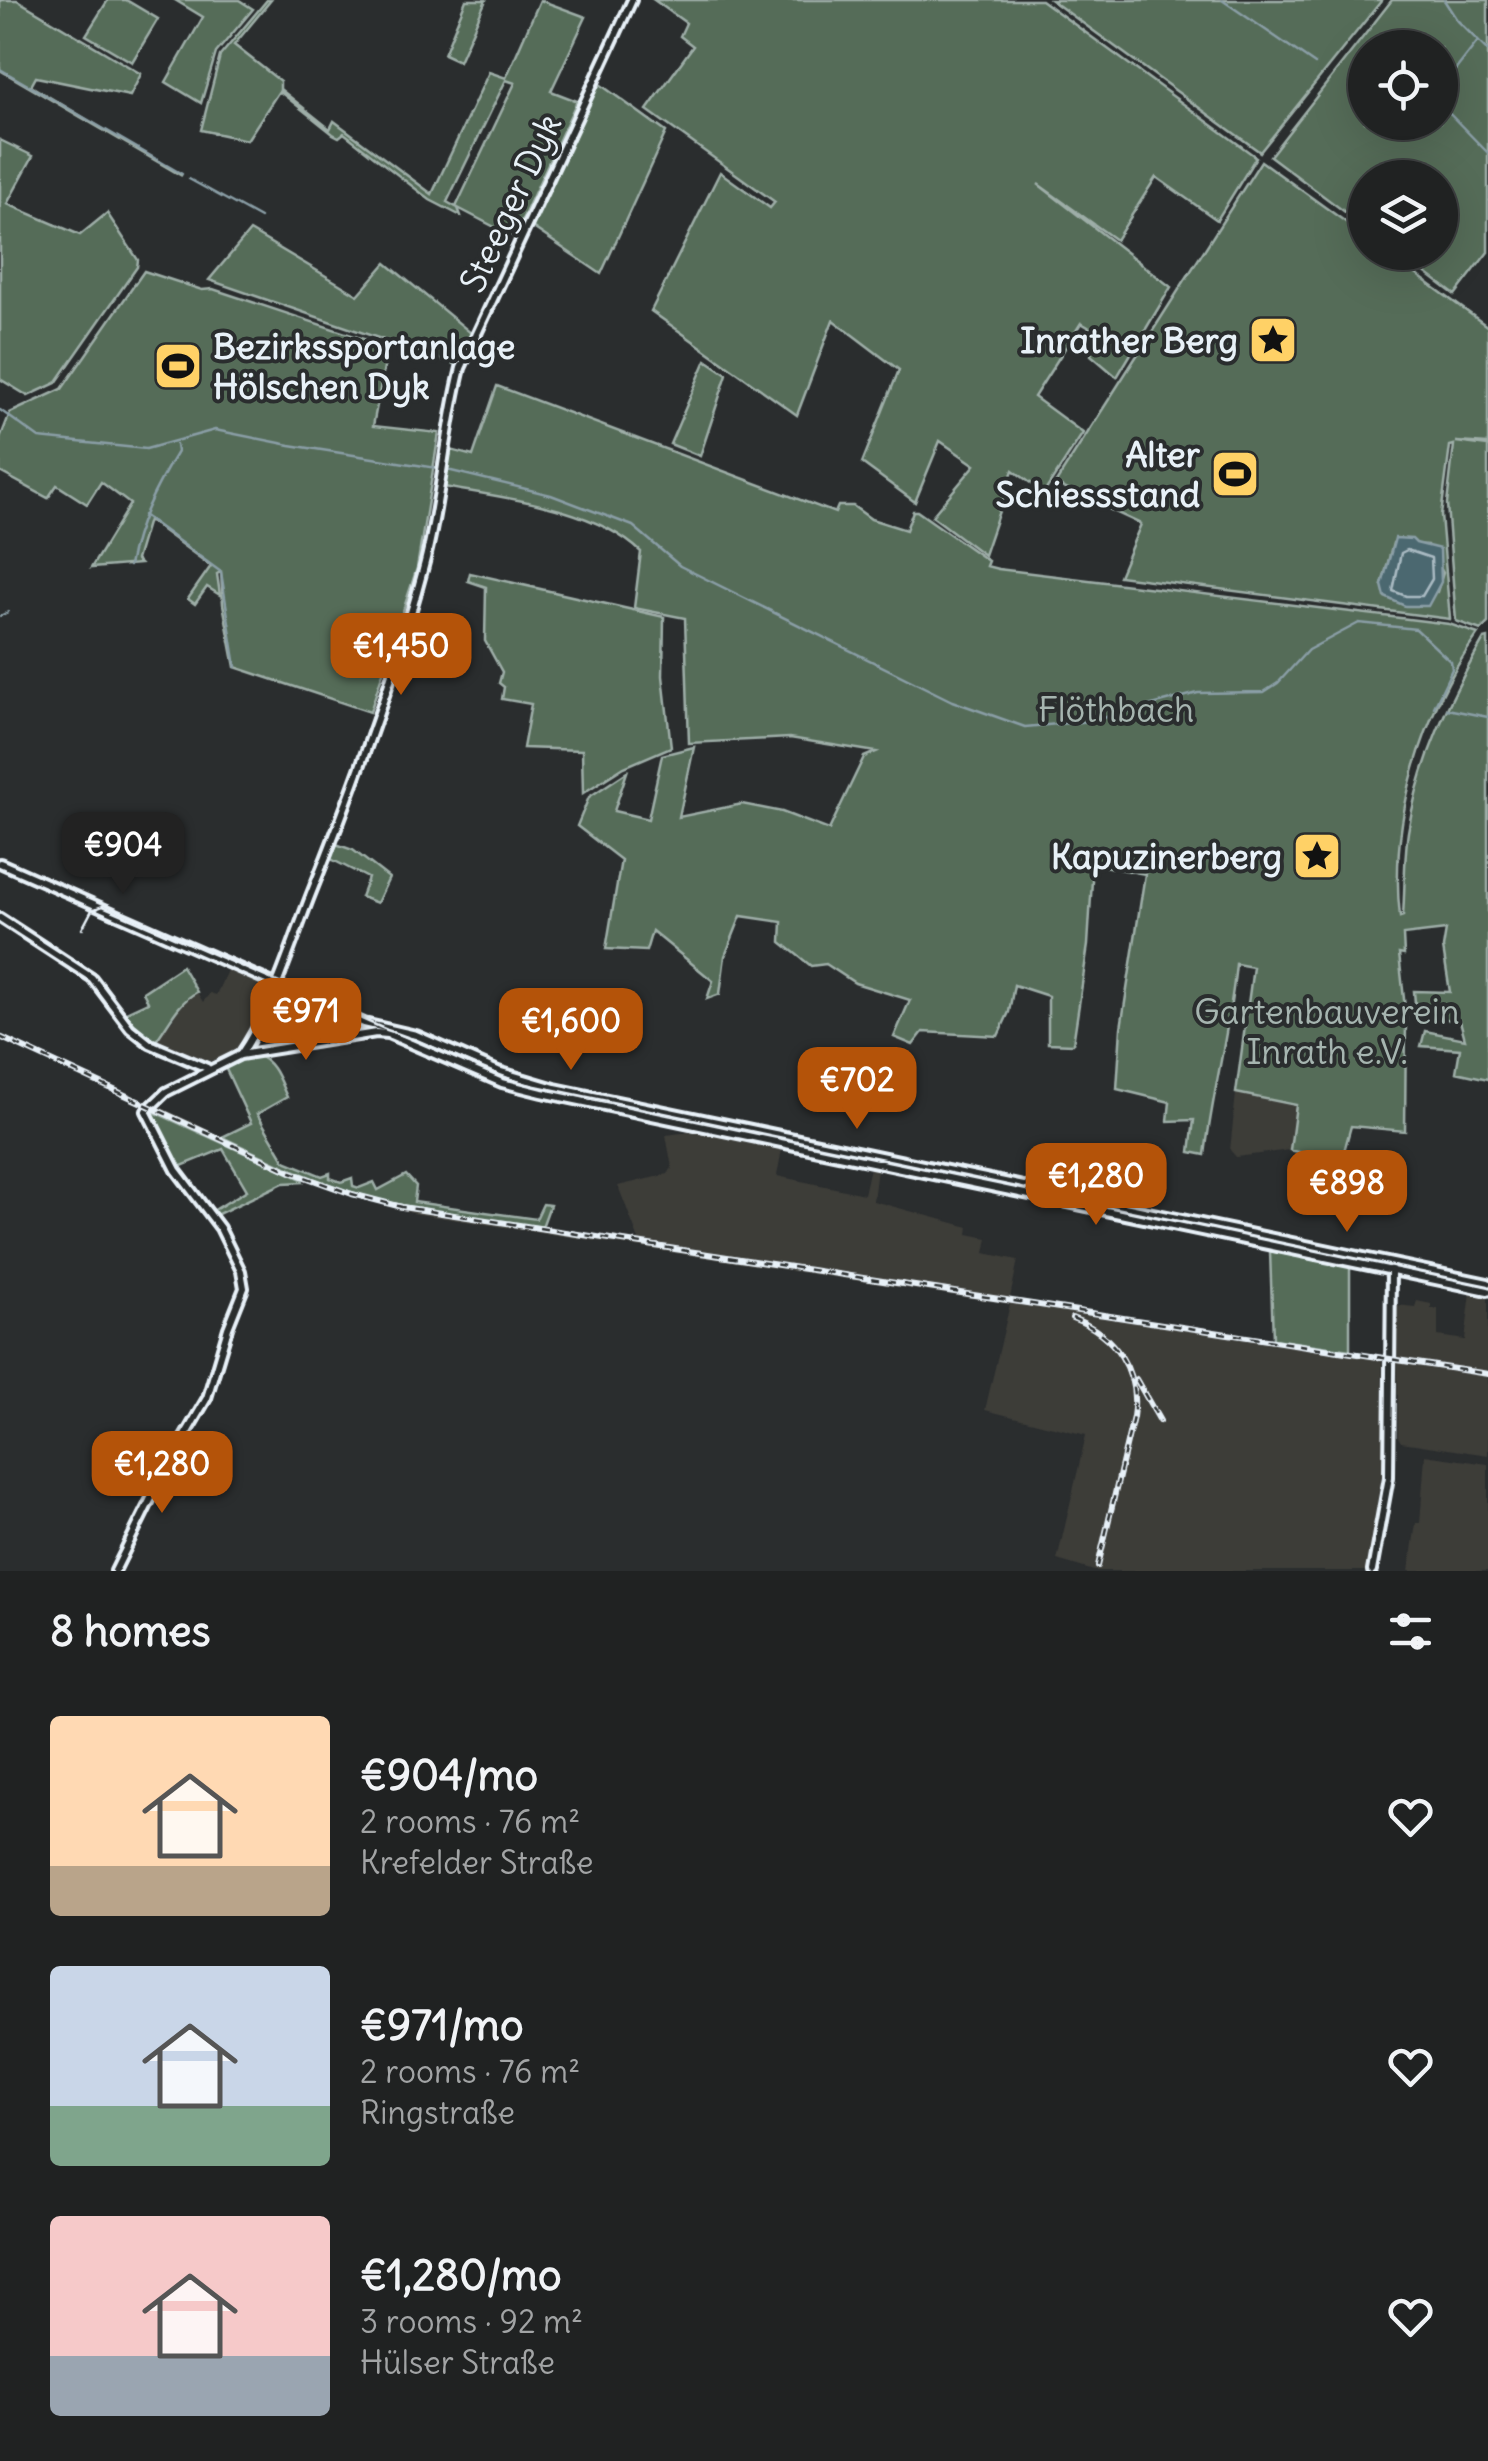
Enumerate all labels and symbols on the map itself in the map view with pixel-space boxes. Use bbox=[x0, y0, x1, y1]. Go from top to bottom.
street label: Steeger Dyk bbox=[450, 107, 570, 299]
place icon: Inrather Berg bbox=[1247, 314, 1299, 366]
place label: Inrather Berg bbox=[1020, 318, 1238, 362]
place label: Bezirkssportanlage Hölschen Dyk bbox=[213, 324, 515, 408]
sports icon: Bezirkssportanlage Hölschen Dyk bbox=[152, 340, 204, 392]
place label: Alter Schiessstand bbox=[995, 432, 1201, 516]
sports icon: Alter Schiessstand bbox=[1209, 448, 1261, 500]
pin: €1,450 bbox=[320, 613, 482, 698]
park label: Flöthbach bbox=[1038, 687, 1194, 731]
pin: €904 bbox=[64, 812, 182, 897]
place icon: Kapuzinerberg bbox=[1291, 830, 1343, 882]
place label: Kapuzinerberg bbox=[1051, 834, 1282, 878]
pin: €971 bbox=[247, 978, 365, 1063]
pin: €1,600 bbox=[490, 988, 652, 1073]
park label: Gartenbauverein Inrath e.V. bbox=[1194, 989, 1460, 1073]
pin: €702 bbox=[798, 1047, 916, 1132]
pin: €1,280 bbox=[1015, 1143, 1177, 1228]
pin: €898 bbox=[1288, 1150, 1406, 1235]
pin: €1,280 bbox=[81, 1431, 243, 1516]

